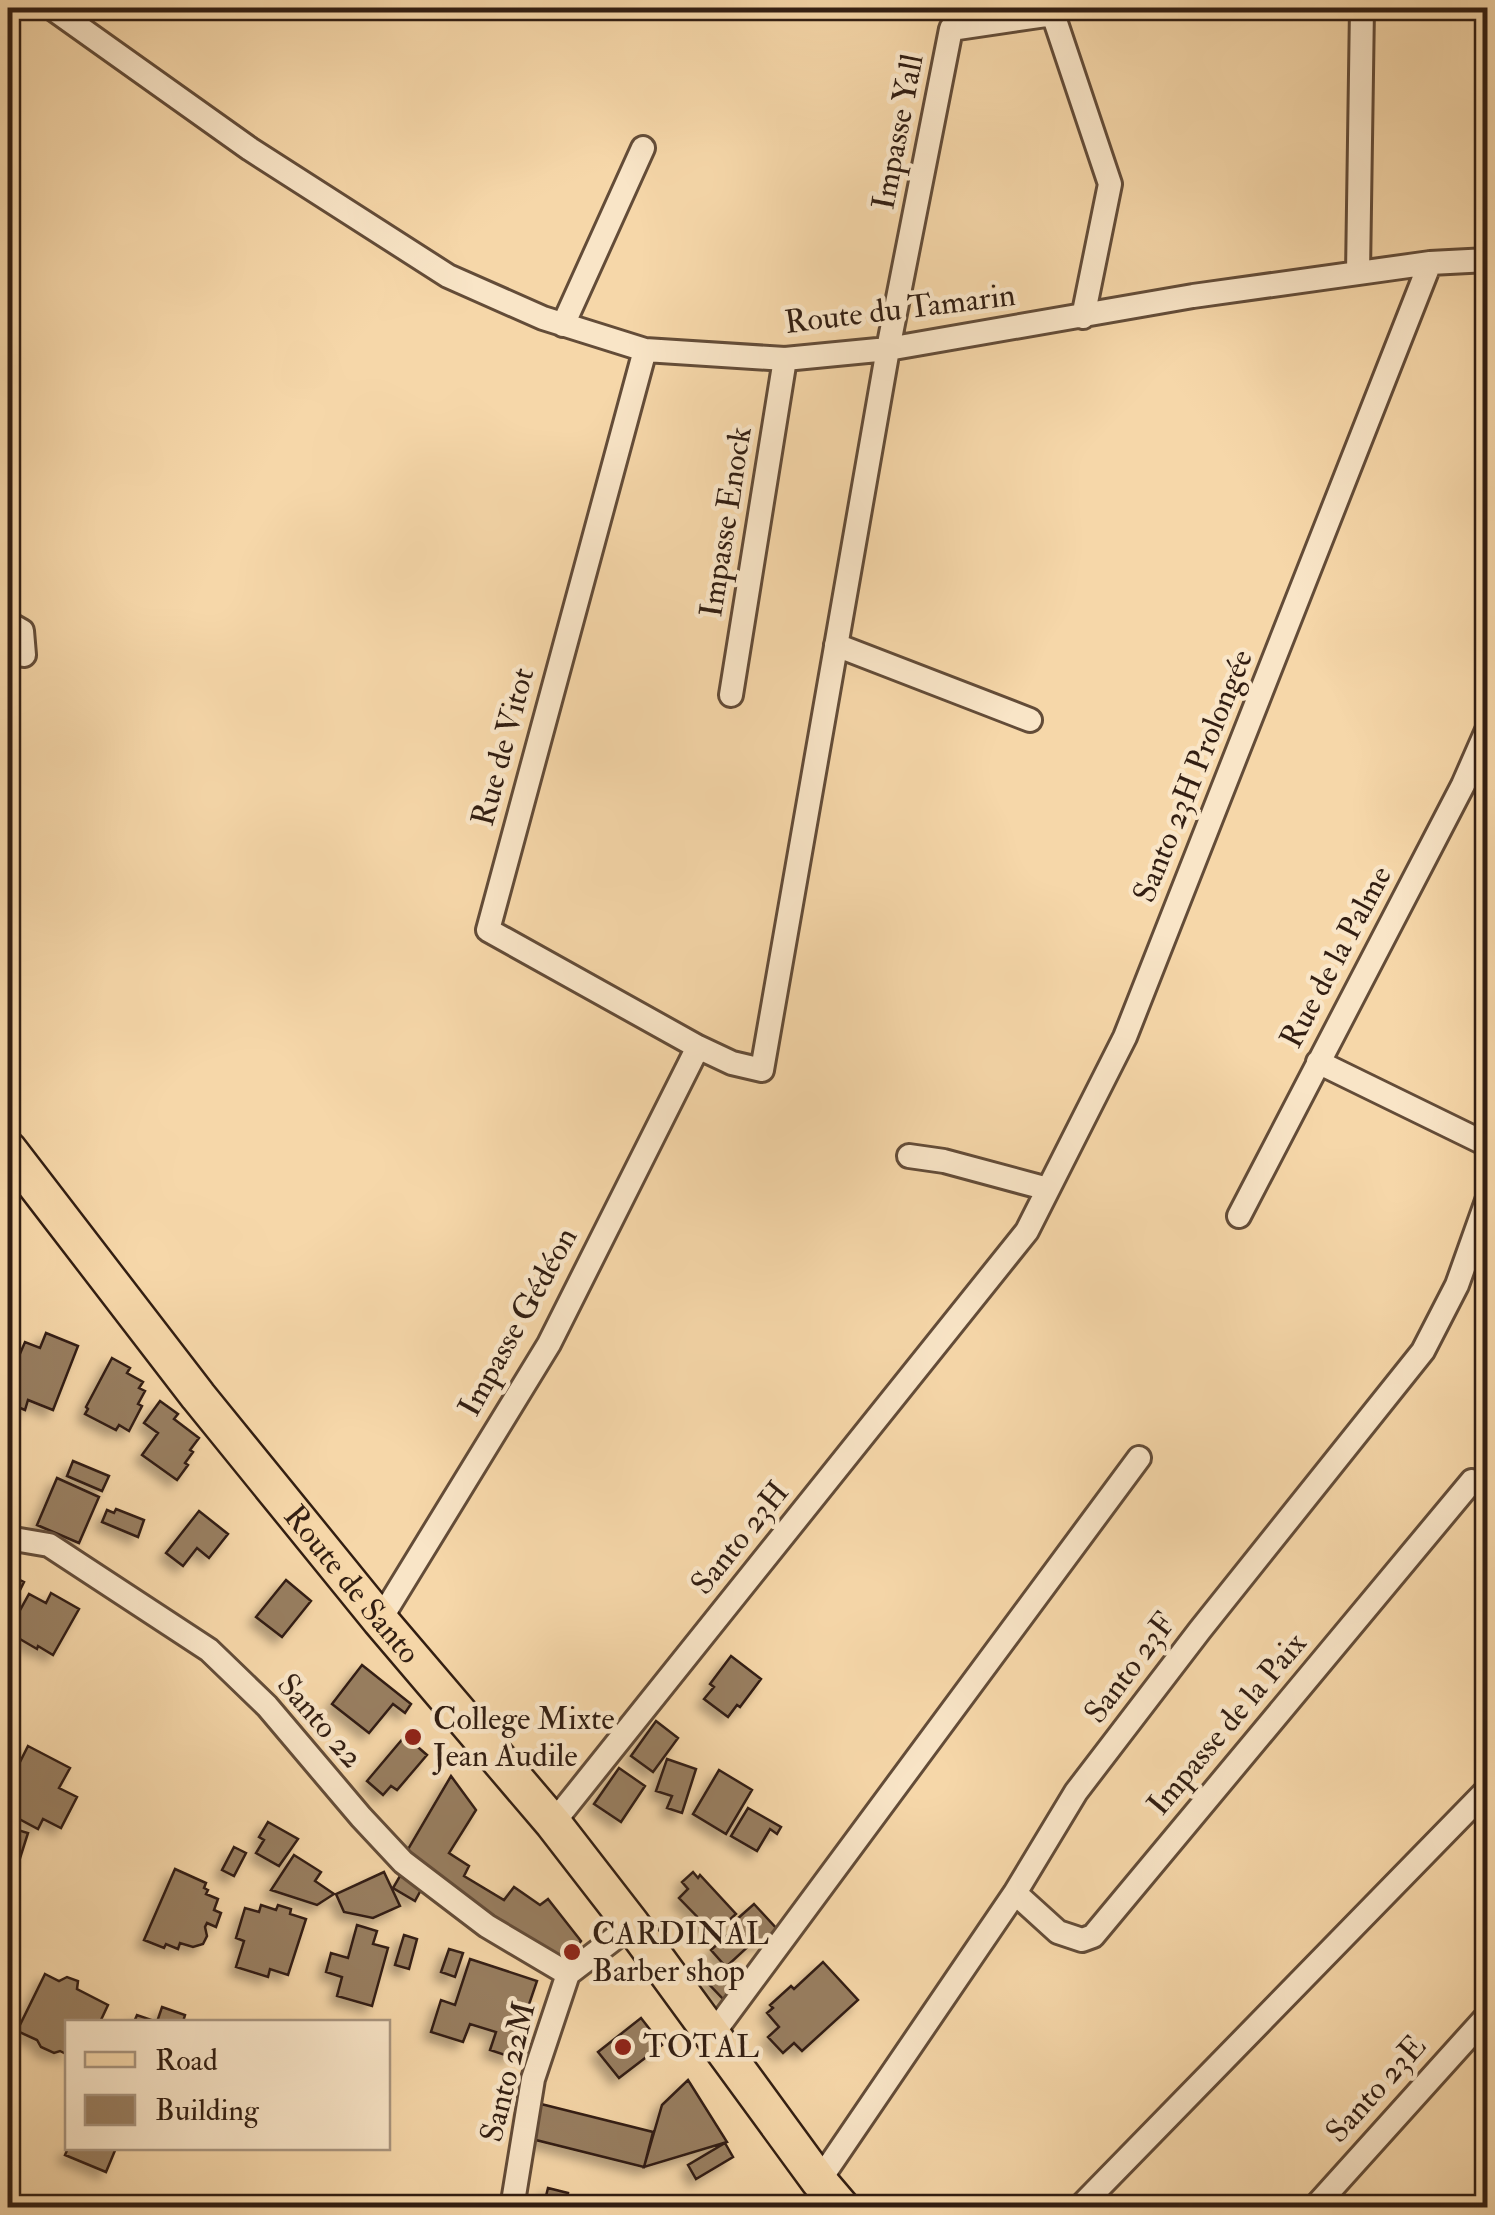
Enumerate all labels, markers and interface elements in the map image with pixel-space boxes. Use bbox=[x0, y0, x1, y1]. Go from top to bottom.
street label: Impasse Yall bbox=[863, 51, 933, 213]
street label: Route du Tamarin bbox=[782, 275, 1018, 343]
street label: Impasse Enock bbox=[691, 424, 761, 620]
street label: Santo 23H Prolongée bbox=[1124, 644, 1262, 908]
street label: Rue de Vitot bbox=[463, 664, 543, 830]
street label: Rue de la Palme bbox=[1271, 859, 1401, 1055]
street label: Impasse Gédéon bbox=[450, 1220, 586, 1424]
street label: Santo 23H bbox=[682, 1473, 798, 1603]
street label: Route de Santo bbox=[275, 1497, 429, 1672]
street label: Santo 23F bbox=[1075, 1605, 1185, 1731]
street label: Impasse de la Paix bbox=[1139, 1624, 1315, 1824]
street label: Santo 22 bbox=[268, 1666, 372, 1776]
place label: College Mixte Jean Audile bbox=[432, 1699, 615, 1776]
marker: College Mixte Jean Audile bbox=[402, 1726, 424, 1748]
place label: CARDINAL Barber shop bbox=[592, 1914, 769, 1991]
marker: CARDINAL Barber shop bbox=[561, 1941, 583, 1963]
street label: Santo 22M bbox=[471, 1998, 545, 2146]
legend bbox=[65, 2020, 390, 2150]
place label: TOTAL bbox=[643, 2027, 759, 2067]
street label: Santo 23E bbox=[1317, 2027, 1435, 2151]
marker: TOTAL bbox=[612, 2036, 634, 2058]
text: Road bbox=[155, 2042, 218, 2079]
text: Building bbox=[155, 2092, 260, 2129]

